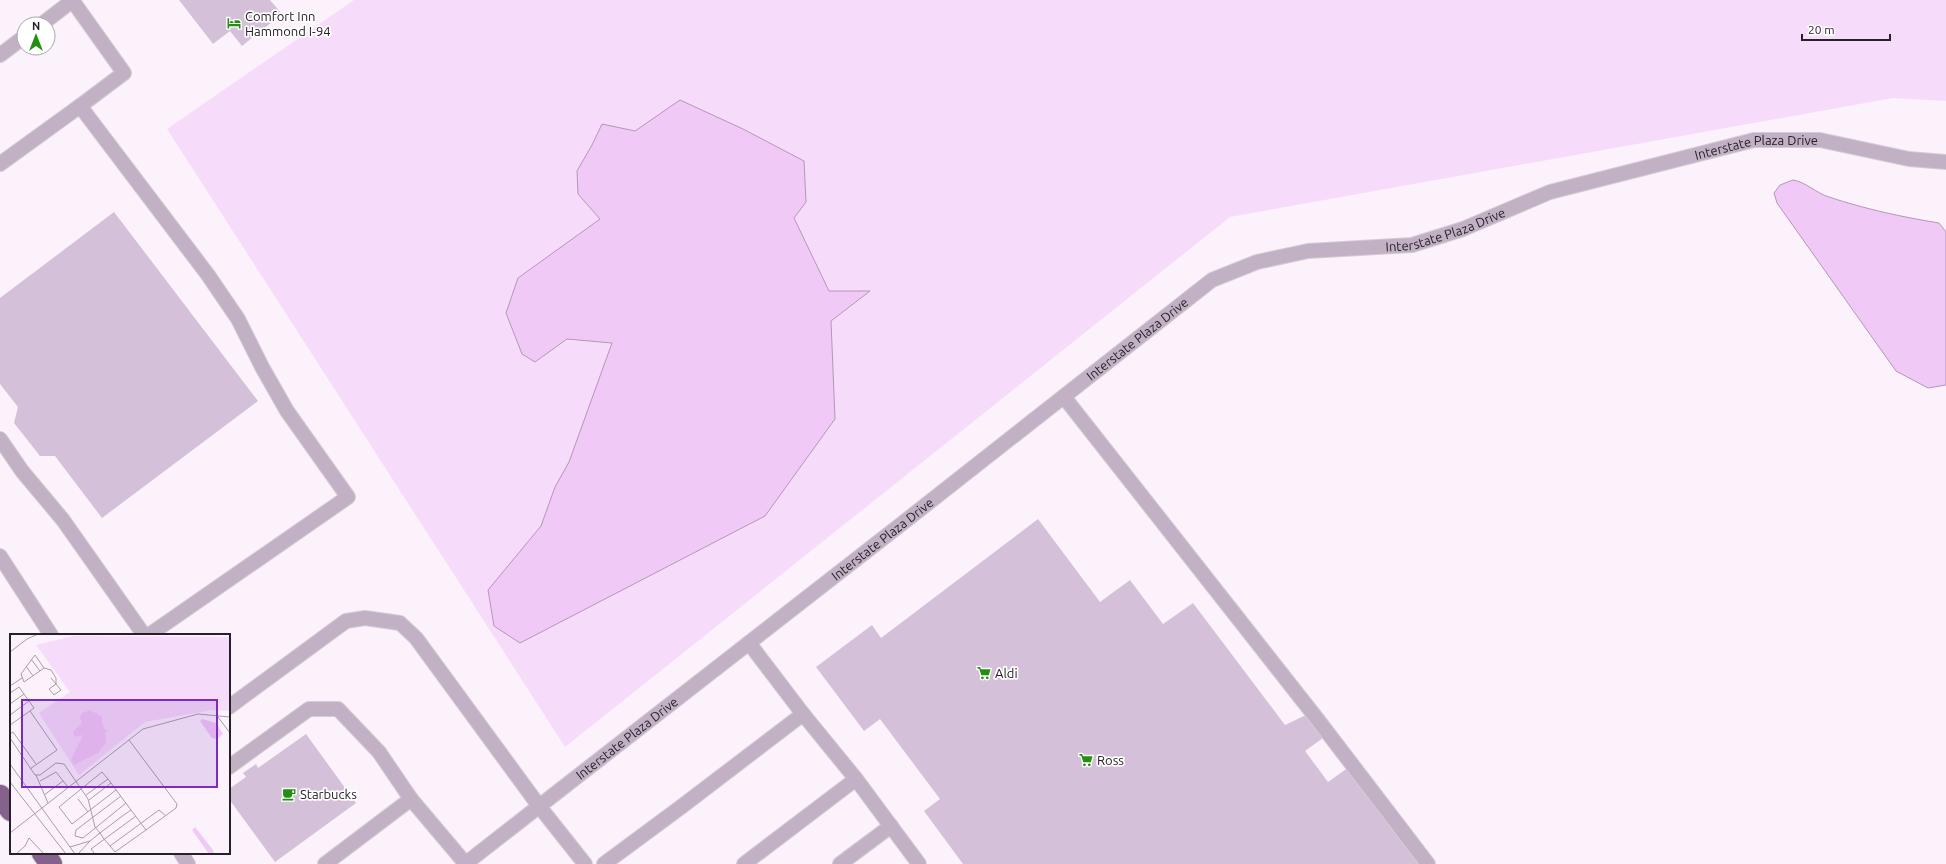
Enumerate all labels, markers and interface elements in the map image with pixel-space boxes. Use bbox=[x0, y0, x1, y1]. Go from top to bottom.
place label: Comfort Inn Hammond I-94 bbox=[245, 9, 331, 38]
hotel icon: Comfort Inn Hammond I-94 bbox=[226, 15, 242, 31]
north arrow bbox=[16, 16, 56, 56]
scale bar bbox=[1802, 16, 1890, 42]
text: N bbox=[32, 20, 40, 32]
text: 20 m bbox=[1808, 23, 1835, 36]
street label: Interstate Plaza Drive bbox=[1693, 133, 1818, 162]
street label: Interstate Plaza Drive bbox=[1385, 205, 1507, 254]
street label: Interstate Plaza Drive bbox=[1084, 295, 1191, 383]
street label: Interstate Plaza Drive bbox=[829, 495, 936, 583]
inset map bbox=[10, 634, 230, 854]
supermarket icon: Aldi bbox=[976, 665, 992, 681]
place label: Aldi bbox=[995, 666, 1018, 680]
street label: Interstate Plaza Drive bbox=[573, 694, 680, 782]
supermarket icon: Ross bbox=[1078, 752, 1094, 768]
place label: Ross bbox=[1097, 753, 1124, 767]
cafe icon: Starbucks bbox=[281, 786, 297, 802]
place label: Starbucks bbox=[300, 787, 357, 801]

